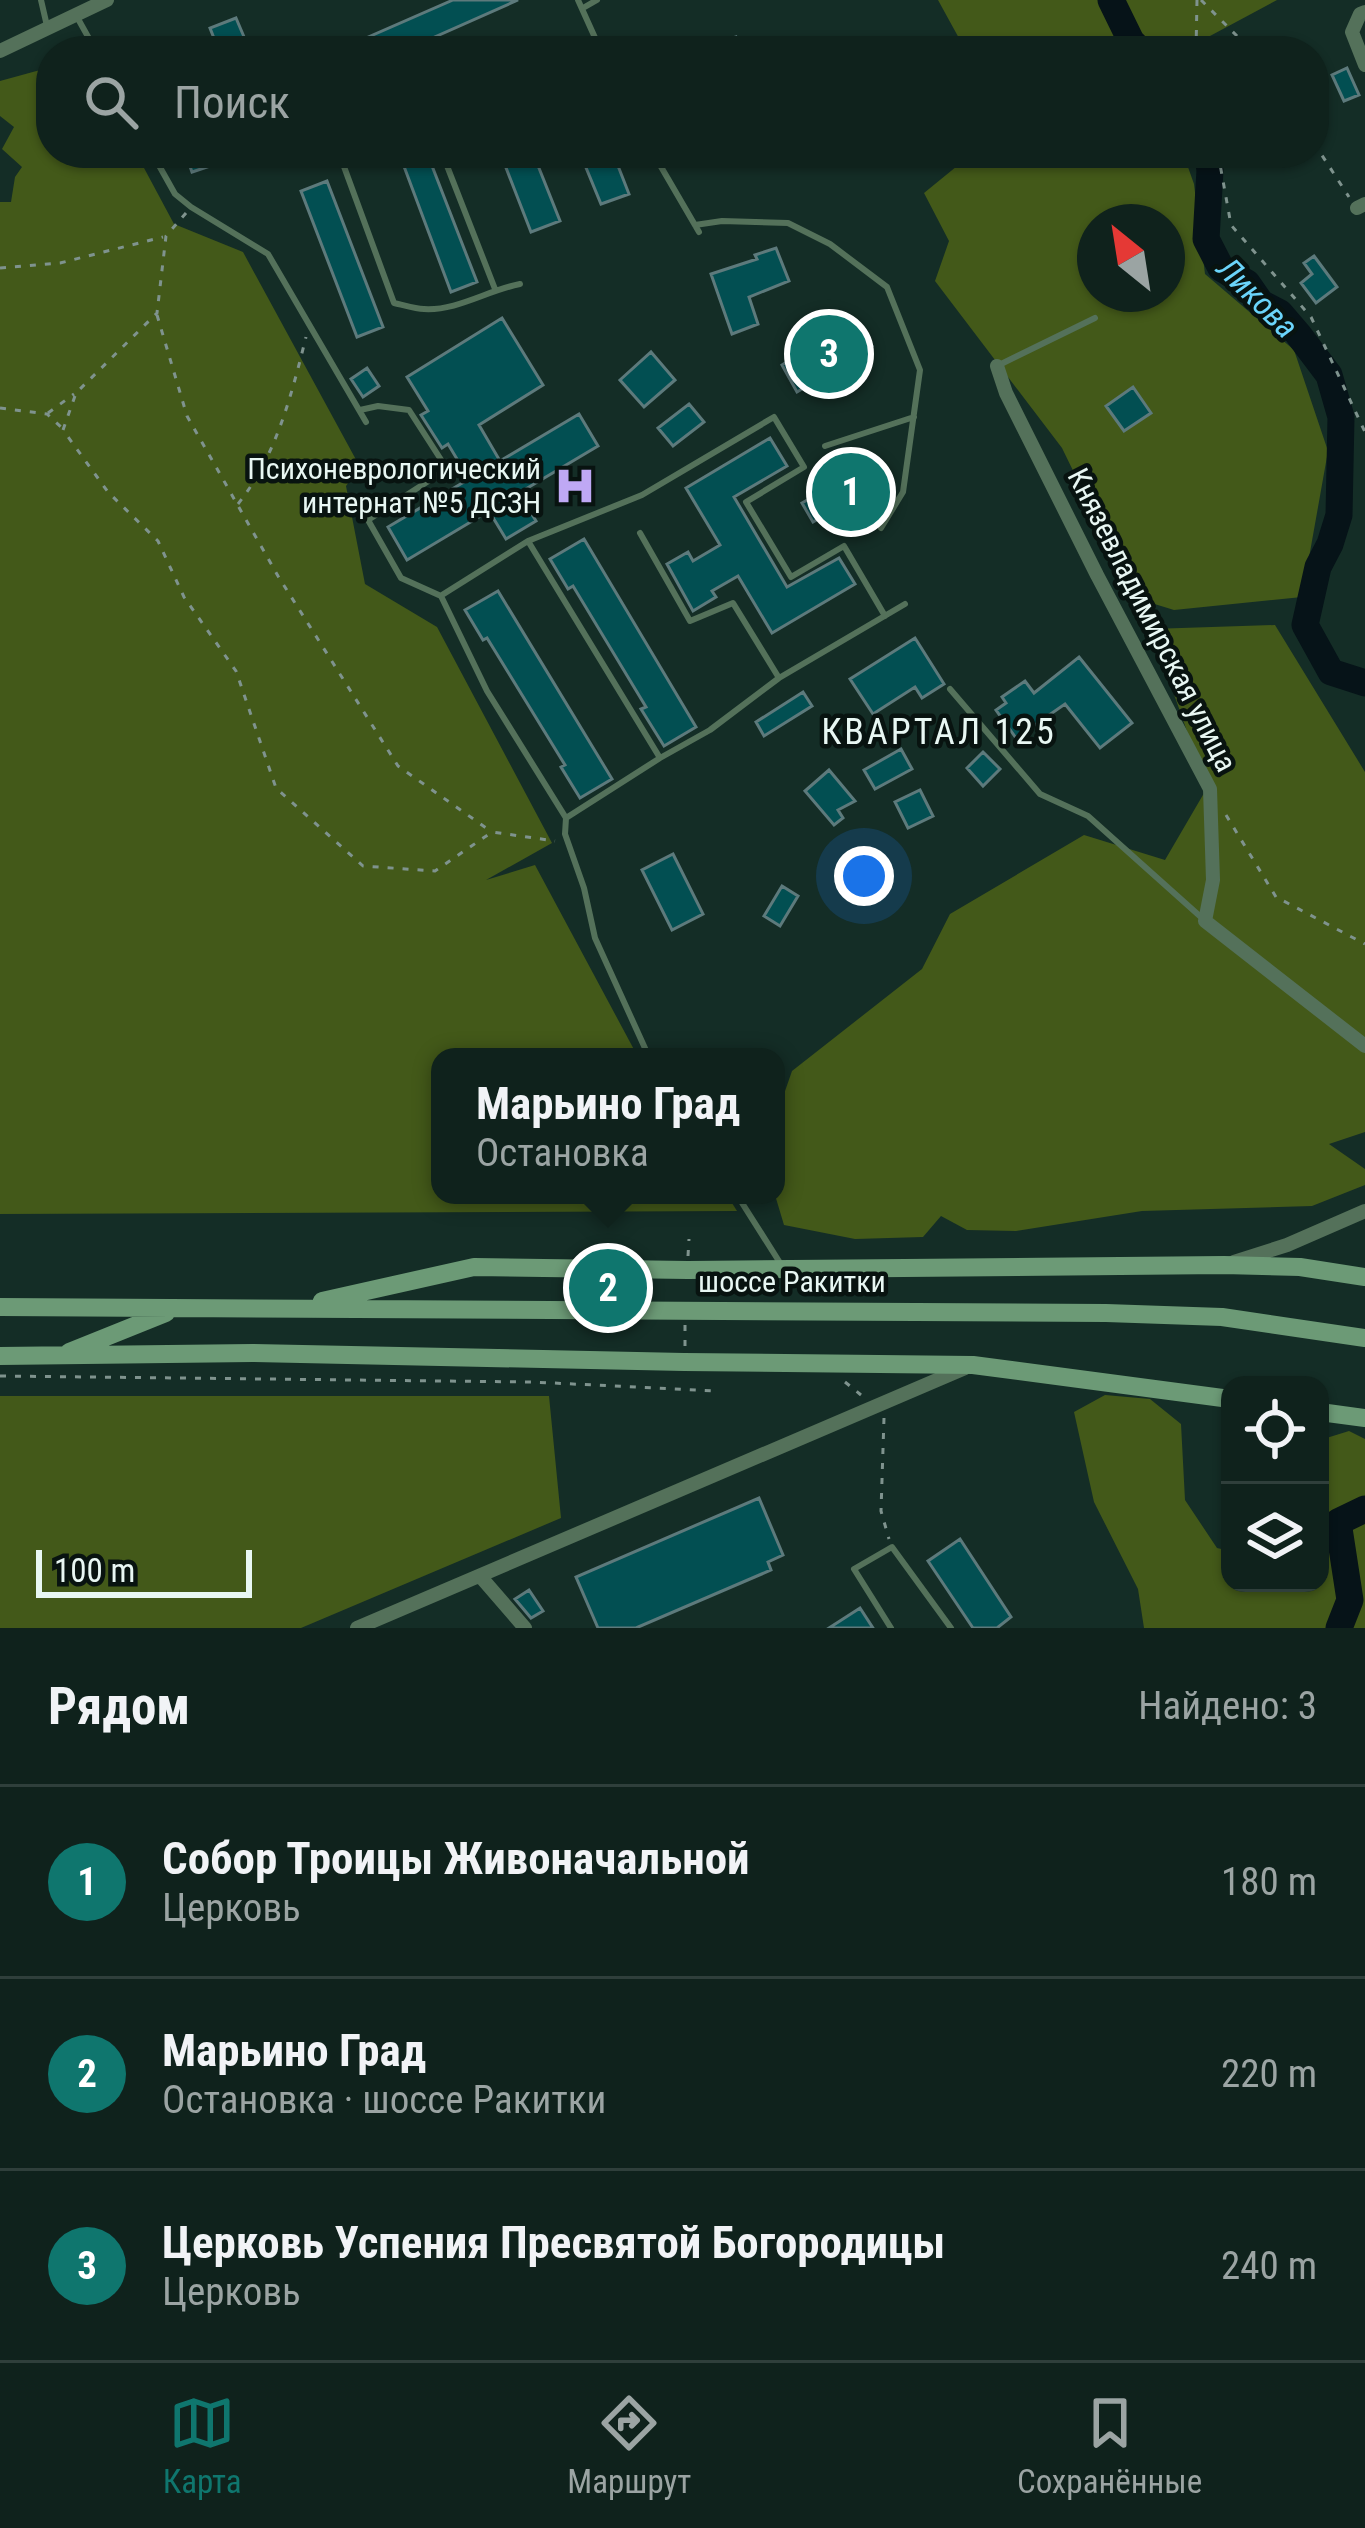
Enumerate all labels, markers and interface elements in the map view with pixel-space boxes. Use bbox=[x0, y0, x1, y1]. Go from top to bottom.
search box bbox=[36, 36, 1329, 168]
icon: search bbox=[78, 69, 144, 135]
text: Поиск bbox=[174, 76, 290, 129]
north arrow bbox=[1077, 204, 1185, 312]
water label: Ликова bbox=[1208, 248, 1306, 346]
pin: 3 bbox=[790, 309, 868, 399]
pin: 1 bbox=[812, 447, 890, 537]
place label: Психоневрологический интернат №5 ДСЗН bbox=[247, 451, 541, 520]
street label: Князевладимирская улица bbox=[1061, 462, 1244, 777]
hospital icon: Психоневрологический интернат №5 ДСЗН bbox=[552, 463, 598, 509]
district label: КВАРТАЛ 125 bbox=[821, 711, 1057, 753]
your location bbox=[834, 846, 894, 906]
popup bbox=[431, 1048, 785, 1204]
text: Марьино Град bbox=[476, 1077, 740, 1130]
text: Остановка bbox=[476, 1130, 649, 1176]
pin: 2 bbox=[569, 1243, 647, 1333]
street label: шоссе Ракитки bbox=[698, 1264, 886, 1299]
map controls bbox=[1221, 1376, 1329, 1592]
button: locate bbox=[1221, 1376, 1329, 1484]
button: layers bbox=[1221, 1484, 1329, 1592]
scale bar bbox=[36, 1544, 252, 1597]
text: 100 m bbox=[54, 1551, 135, 1590]
text: Рядом bbox=[48, 1677, 190, 1736]
text: Найдено: 3 bbox=[1138, 1683, 1317, 1729]
text: Собор Троицы Живоначальной bbox=[162, 1832, 750, 1885]
text: 1 bbox=[77, 1859, 97, 1905]
text: 180 m bbox=[1221, 1859, 1317, 1905]
text: Церковь bbox=[162, 1885, 301, 1931]
text: Марьино Град bbox=[162, 2024, 426, 2077]
text: 2 bbox=[77, 2051, 97, 2097]
text: 220 m bbox=[1221, 2051, 1317, 2097]
text: Остановка · шоссе Ракитки bbox=[162, 2077, 606, 2123]
text: Церковь Успения Пресвятой Богородицы bbox=[162, 2216, 945, 2269]
text: 3 bbox=[77, 2243, 97, 2289]
text: 240 m bbox=[1221, 2243, 1317, 2289]
text: Церковь bbox=[162, 2269, 301, 2315]
tab: Карта bbox=[163, 2390, 242, 2501]
tab: Маршрут bbox=[567, 2390, 691, 2501]
tab: Сохранённые bbox=[1017, 2390, 1202, 2501]

